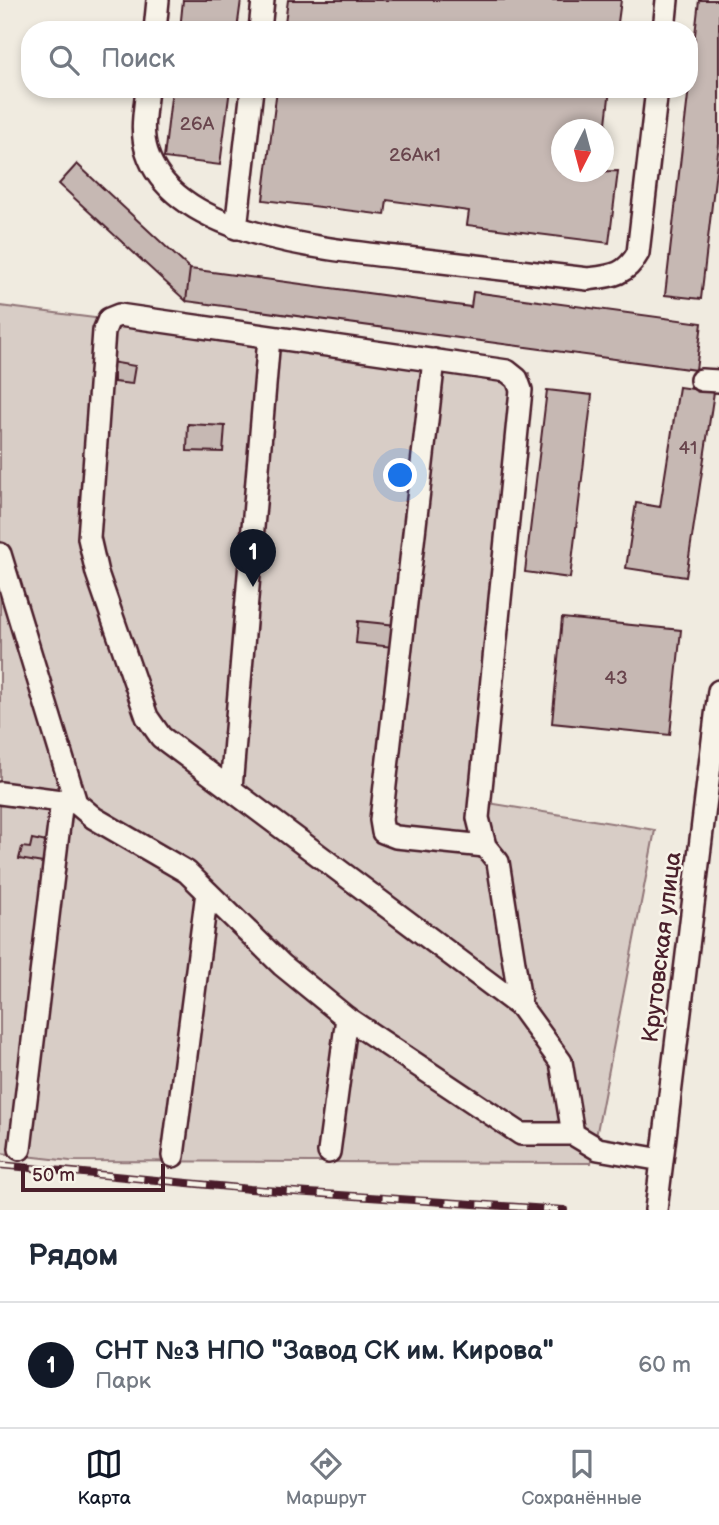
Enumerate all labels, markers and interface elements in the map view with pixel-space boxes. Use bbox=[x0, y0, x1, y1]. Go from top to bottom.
search box bbox=[21, 21, 698, 98]
icon: search bbox=[45, 41, 83, 79]
text: Поиск bbox=[101, 44, 175, 75]
house number: 26А bbox=[180, 113, 215, 136]
north arrow bbox=[551, 119, 614, 182]
house number: 26Ак1 bbox=[389, 144, 441, 167]
house number: 41 bbox=[679, 437, 697, 460]
your location bbox=[383, 458, 417, 492]
pin: 1 bbox=[230, 529, 276, 587]
house number: 43 bbox=[604, 667, 628, 690]
street label: Крутовская улица bbox=[636, 850, 688, 1044]
scale bar bbox=[21, 1161, 164, 1193]
text: 50 m bbox=[32, 1164, 75, 1187]
text: Рядом bbox=[28, 1238, 118, 1274]
text: СНТ №3 НПО "Завод СК им. Кирова" bbox=[95, 1336, 554, 1367]
text: 1 bbox=[46, 1351, 56, 1379]
text: 60 m bbox=[638, 1351, 691, 1379]
text: Парк bbox=[95, 1367, 151, 1395]
tab: Карта bbox=[77, 1445, 131, 1510]
tab: Маршрут bbox=[286, 1445, 367, 1510]
tab: Сохранённые bbox=[522, 1445, 642, 1510]

